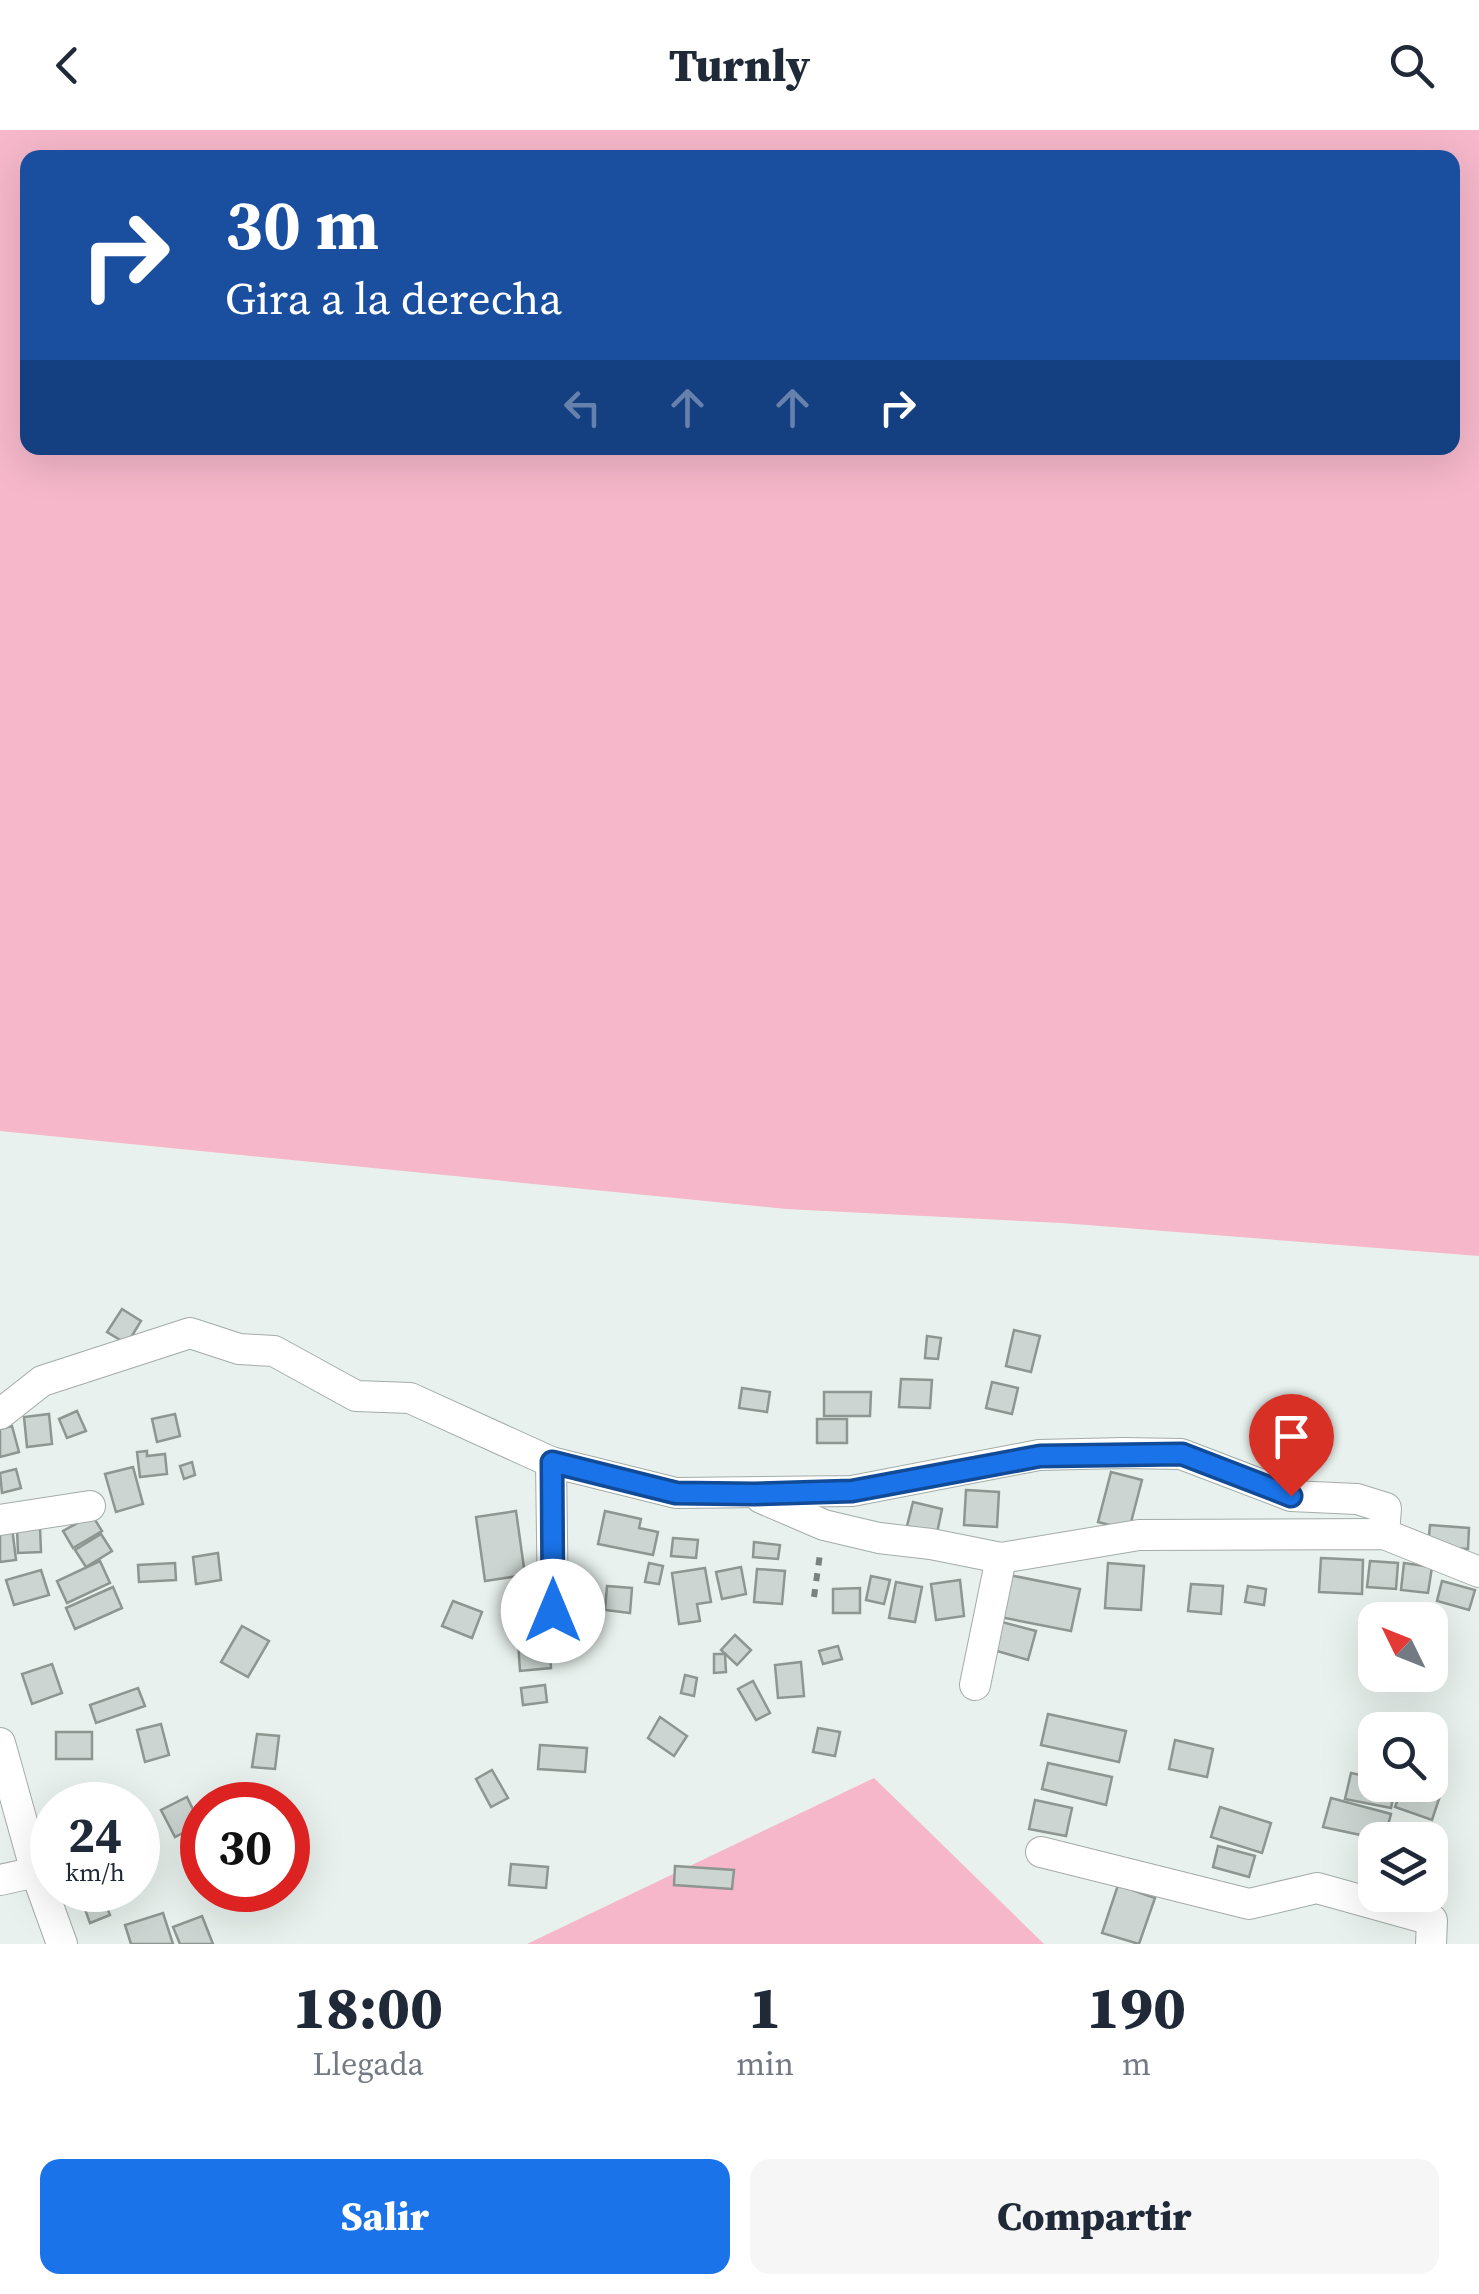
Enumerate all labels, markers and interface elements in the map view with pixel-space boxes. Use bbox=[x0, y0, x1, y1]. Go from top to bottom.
text: Turnly bbox=[669, 34, 810, 96]
icon: back bbox=[40, 38, 95, 93]
icon: search bbox=[1384, 38, 1439, 93]
text: 30 m bbox=[225, 176, 379, 272]
icon: right bbox=[60, 190, 190, 320]
text: Gira a la derecha bbox=[225, 267, 562, 329]
icon: left bbox=[555, 380, 610, 435]
icon: ahead bbox=[660, 380, 715, 435]
icon: ahead bbox=[765, 380, 820, 435]
icon: right bbox=[870, 380, 925, 435]
pin bbox=[1249, 1394, 1334, 1497]
icon: arrive bbox=[1264, 1409, 1319, 1464]
position arrow bbox=[501, 1559, 605, 1663]
north arrow bbox=[1358, 1602, 1448, 1692]
map controls bbox=[1358, 1602, 1448, 1912]
button: search bbox=[1358, 1712, 1448, 1802]
speed limit sign: 30 bbox=[180, 1782, 310, 1912]
text: 24 bbox=[68, 1800, 122, 1869]
button: layers bbox=[1358, 1822, 1448, 1912]
text: km/h bbox=[65, 1855, 125, 1889]
text: 18:00 bbox=[293, 1966, 443, 2048]
text: 1 bbox=[748, 1966, 782, 2048]
text: 190 bbox=[1087, 1966, 1186, 2048]
text: Llegada bbox=[312, 2042, 424, 2086]
text: min bbox=[736, 2042, 794, 2086]
text: m bbox=[1122, 2042, 1151, 2086]
button: Salir bbox=[40, 2159, 730, 2274]
button: Compartir bbox=[750, 2159, 1439, 2274]

